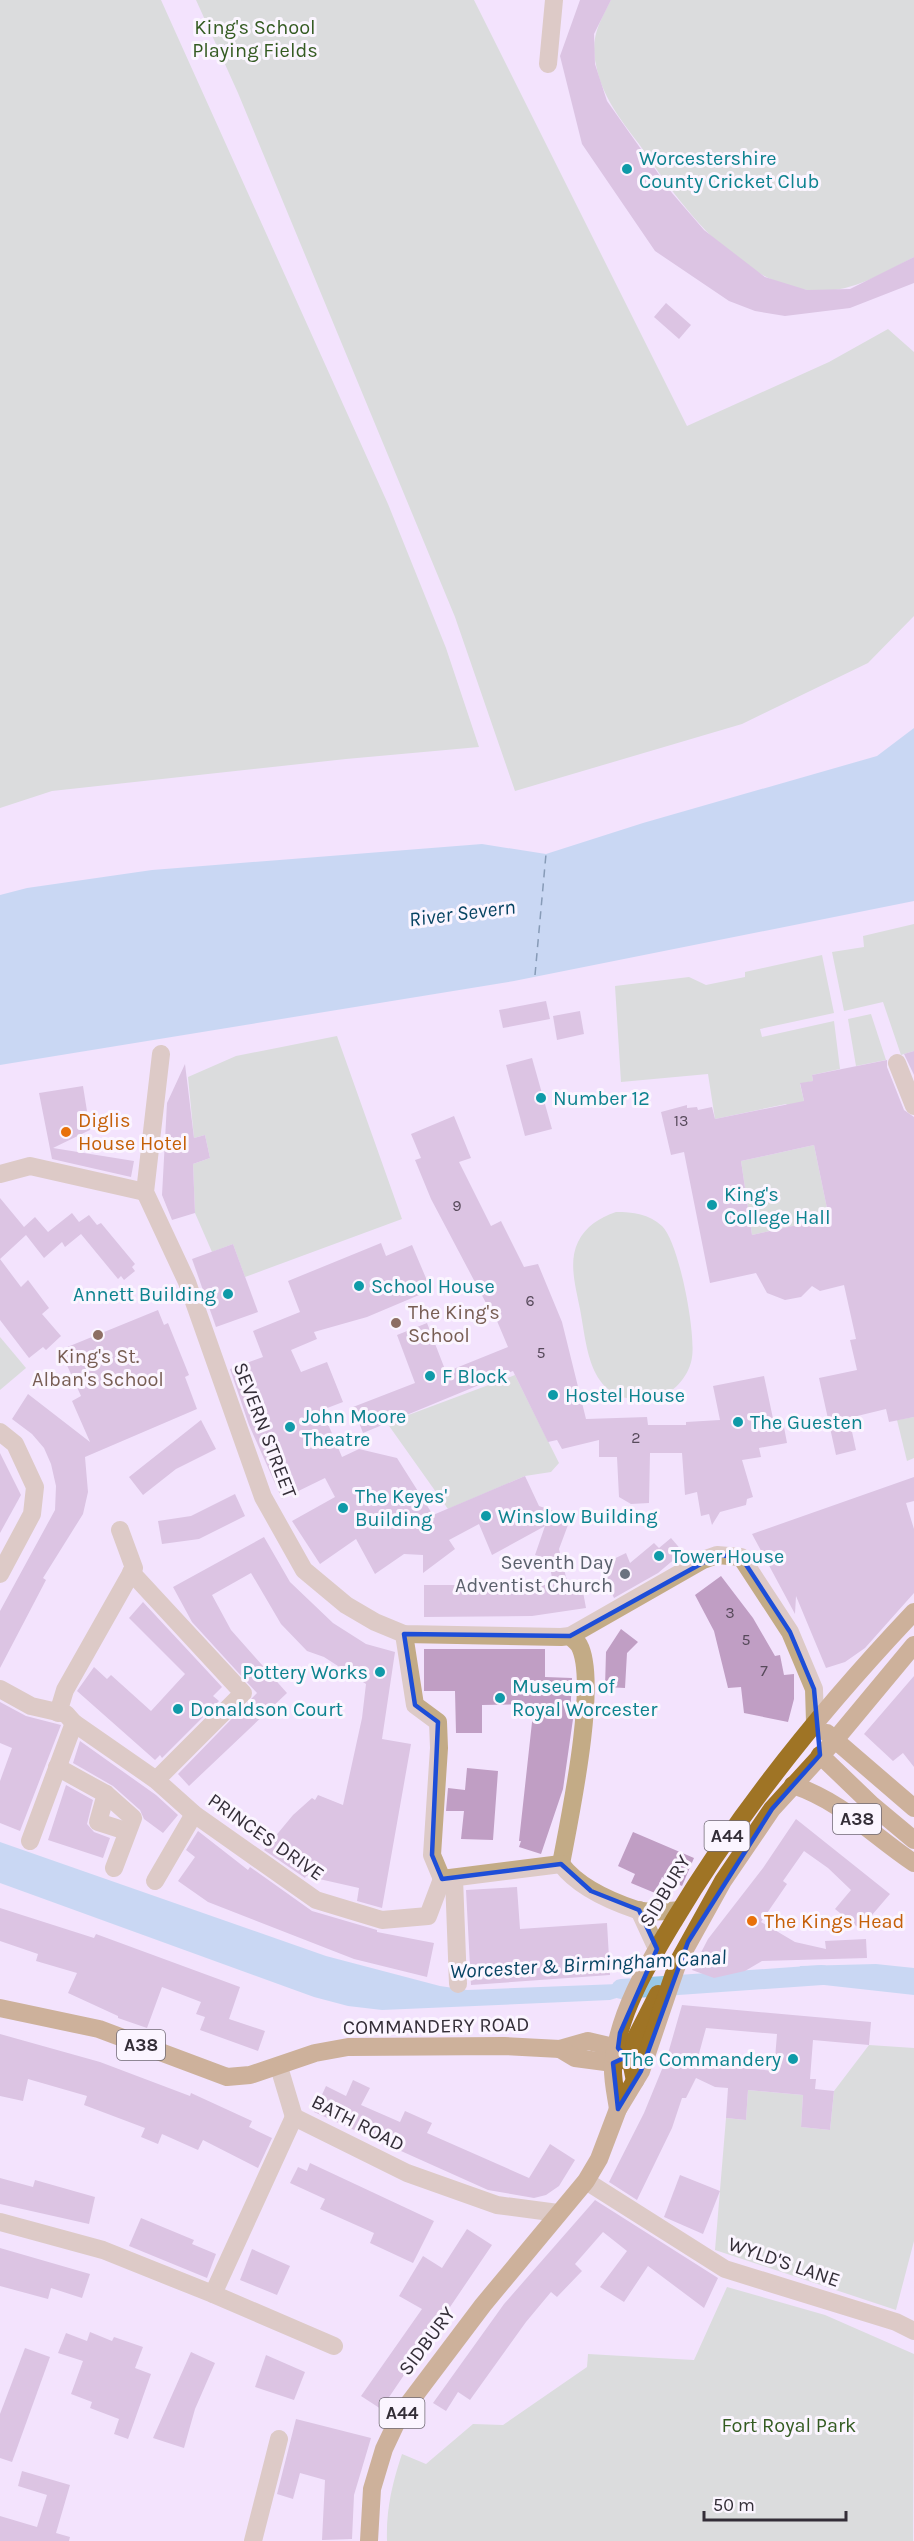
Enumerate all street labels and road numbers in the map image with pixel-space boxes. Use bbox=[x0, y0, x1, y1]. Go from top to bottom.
street label: SEVERN STREET bbox=[229, 1359, 301, 1501]
street label: PRINCES DRIVE bbox=[204, 1788, 328, 1886]
road number: A38 bbox=[833, 1804, 881, 1834]
road number: A44 bbox=[704, 1821, 750, 1851]
street label: SIDBURY bbox=[635, 1851, 695, 1931]
street label: COMMANDERY ROAD bbox=[343, 2013, 529, 2039]
road number: A38 bbox=[117, 2030, 165, 2060]
street label: BATH ROAD bbox=[308, 2090, 408, 2156]
street label: WYLD'S LANE bbox=[725, 2232, 843, 2292]
street label: SIDBURY bbox=[394, 2302, 460, 2380]
road number: A44 bbox=[380, 2398, 424, 2428]

